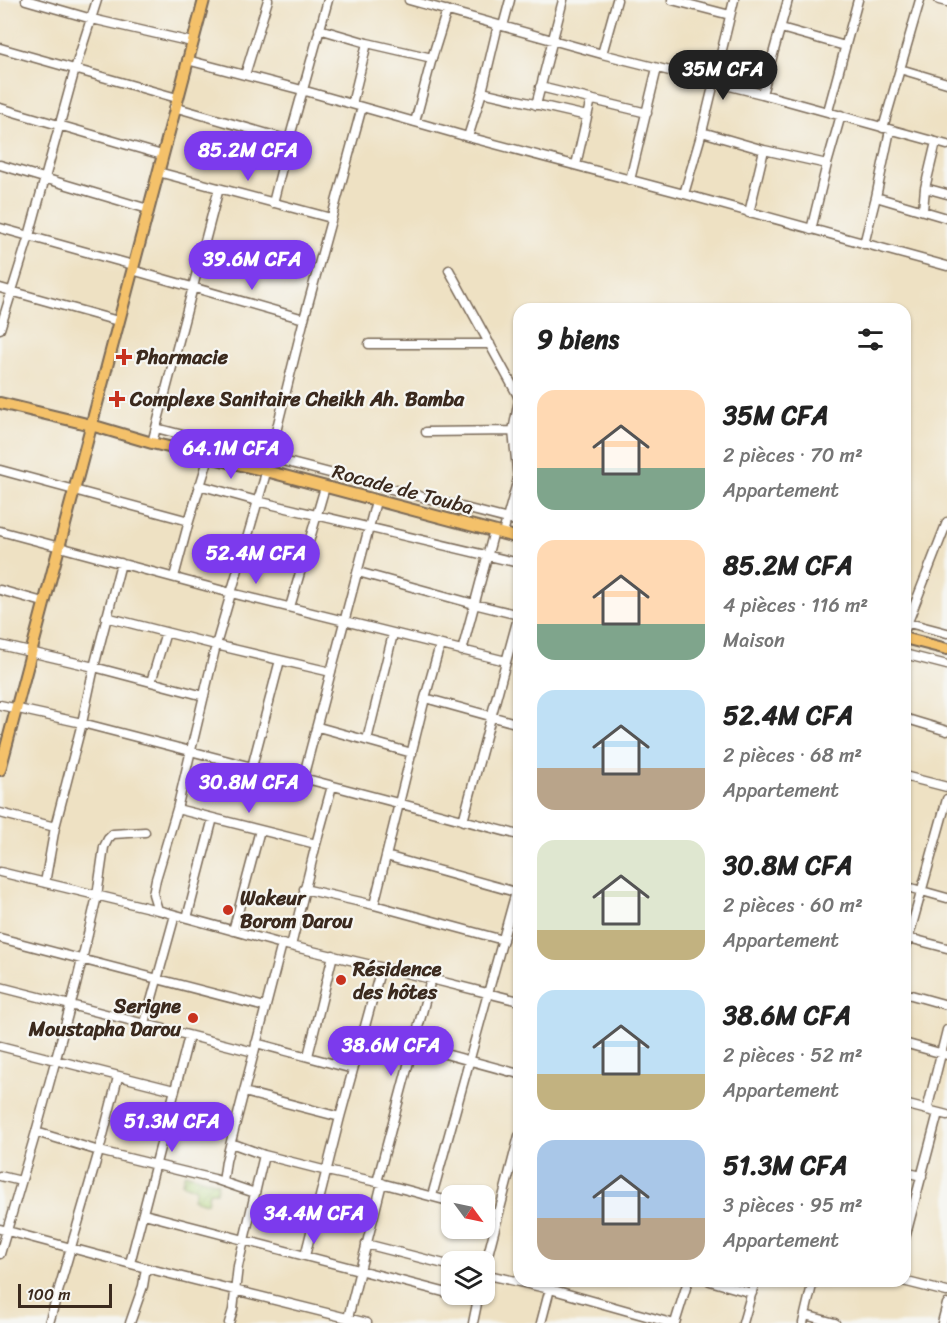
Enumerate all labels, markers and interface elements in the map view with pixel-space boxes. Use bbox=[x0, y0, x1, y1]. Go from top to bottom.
pin: 35M CFA bbox=[668, 50, 778, 101]
text: 35M CFA bbox=[682, 52, 764, 87]
pin: 85.2M CFA bbox=[179, 131, 317, 182]
text: 85.2M CFA bbox=[198, 133, 298, 168]
pin: 39.6M CFA bbox=[183, 240, 321, 291]
text: 39.6M CFA bbox=[203, 242, 301, 277]
text: 9 biens bbox=[537, 316, 619, 362]
icon: filters bbox=[854, 323, 887, 356]
place label: Pharmacie bbox=[136, 340, 229, 375]
marker: Pharmacie bbox=[117, 350, 131, 364]
place label: Complexe Sanitaire Cheikh Ah. Bamba bbox=[129, 382, 465, 417]
marker: Complexe Sanitaire Cheikh Ah. Bamba bbox=[108, 390, 126, 408]
text: 35M CFA bbox=[723, 392, 829, 438]
icon: home bbox=[585, 414, 657, 486]
pin: 64.1M CFA bbox=[162, 429, 300, 480]
text: 64.1M CFA bbox=[183, 431, 279, 466]
text: 2 pièces · 70 m² bbox=[723, 438, 863, 473]
street label: Rocade de Touba bbox=[328, 454, 477, 525]
text: Appartement bbox=[723, 473, 839, 508]
pin: 52.4M CFA bbox=[187, 534, 325, 585]
text: 52.4M CFA bbox=[206, 536, 306, 571]
text: 85.2M CFA bbox=[723, 542, 853, 588]
icon: home bbox=[585, 564, 657, 636]
text: 4 pièces · 116 m² bbox=[723, 588, 868, 623]
text: Maison bbox=[723, 623, 785, 658]
text: 52.4M CFA bbox=[723, 692, 853, 738]
icon: home bbox=[585, 714, 657, 786]
text: 2 pièces · 68 m² bbox=[723, 738, 862, 773]
pin: 30.8M CFA bbox=[180, 763, 318, 814]
text: 30.8M CFA bbox=[199, 765, 299, 800]
text: Appartement bbox=[723, 773, 839, 808]
text: 30.8M CFA bbox=[723, 842, 853, 888]
icon: home bbox=[585, 864, 657, 936]
place label: Wakeur Borom Darou bbox=[240, 881, 353, 939]
text: 2 pièces · 60 m² bbox=[723, 888, 863, 923]
marker: Wakeur Borom Darou bbox=[221, 903, 235, 917]
text: Appartement bbox=[723, 923, 839, 958]
place label: Résidence des hôtes bbox=[352, 952, 442, 1010]
marker: Résidence des hôtes bbox=[334, 973, 348, 987]
place label: Serigne Moustapha Darou bbox=[28, 989, 181, 1047]
text: 38.6M CFA bbox=[723, 992, 851, 1038]
marker: Serigne Moustapha Darou bbox=[186, 1011, 200, 1025]
icon: home bbox=[585, 1014, 657, 1086]
pin: 38.6M CFA bbox=[322, 1026, 460, 1077]
text: 38.6M CFA bbox=[342, 1028, 440, 1063]
text: 2 pièces · 52 m² bbox=[723, 1038, 863, 1073]
text: Appartement bbox=[723, 1073, 839, 1108]
pin: 51.3M CFA bbox=[103, 1102, 241, 1153]
text: 51.3M CFA bbox=[124, 1104, 220, 1139]
text: 51.3M CFA bbox=[723, 1142, 848, 1188]
icon: home bbox=[585, 1164, 657, 1236]
north arrow bbox=[441, 1185, 495, 1239]
map controls bbox=[441, 1185, 495, 1305]
text: 3 pièces · 95 m² bbox=[723, 1188, 863, 1223]
pin: 34.4M CFA bbox=[245, 1194, 383, 1245]
text: 34.4M CFA bbox=[264, 1196, 364, 1231]
text: Appartement bbox=[723, 1223, 839, 1258]
button: layers bbox=[441, 1251, 495, 1305]
text: 100 m bbox=[27, 1280, 71, 1309]
scale bar bbox=[18, 1281, 112, 1308]

